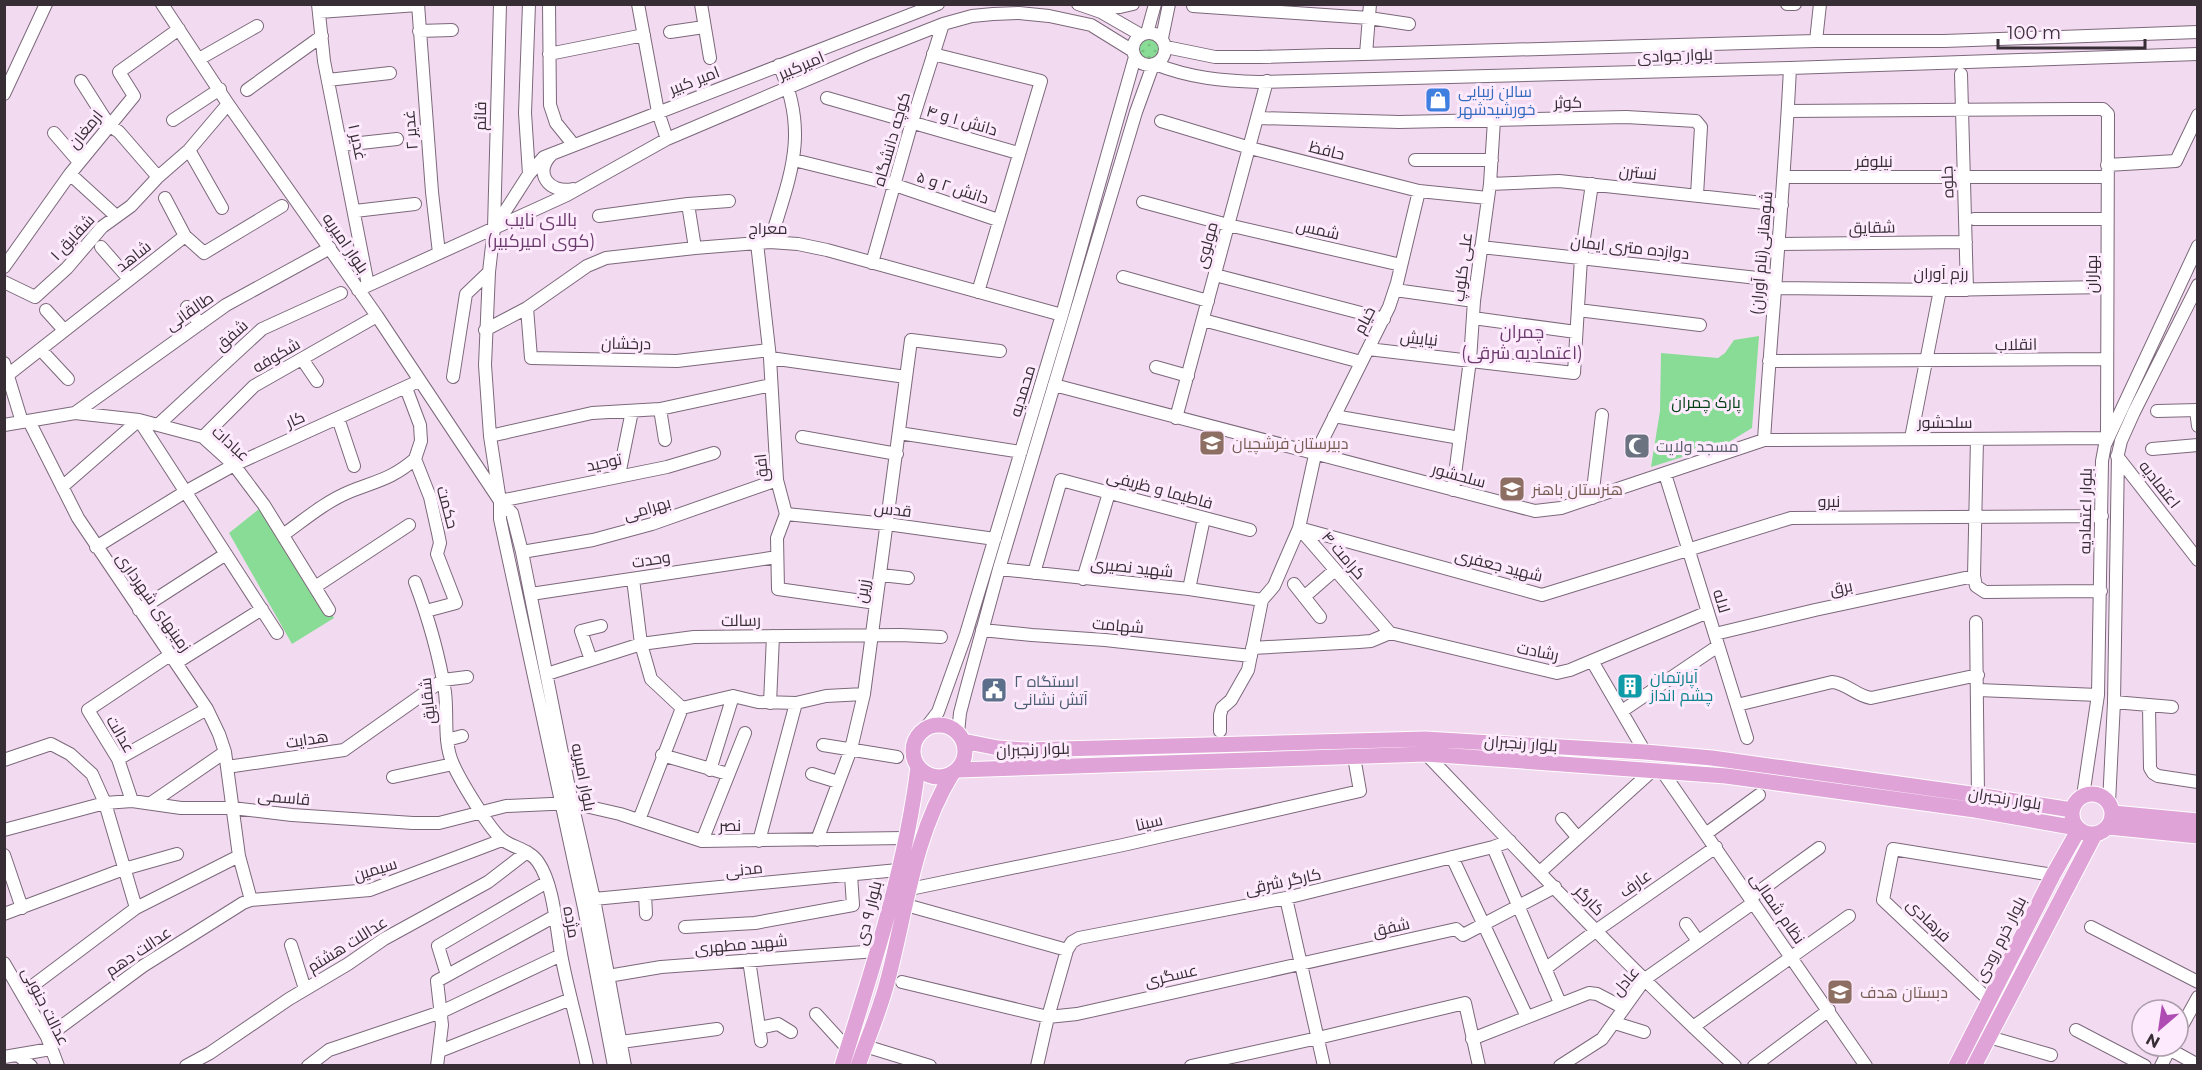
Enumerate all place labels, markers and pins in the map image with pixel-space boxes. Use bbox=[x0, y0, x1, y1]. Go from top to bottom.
place label: سالن زیبایی خورشیدشهر bbox=[1457, 82, 1535, 120]
shop icon: سالن زیبایی خورشیدشهر bbox=[1423, 85, 1453, 115]
school or university icon: دبیرستان فرشچیان bbox=[1197, 428, 1227, 458]
mosque icon: مسجد ولایت bbox=[1622, 431, 1652, 461]
place label: دبیرستان فرشچیان bbox=[1232, 434, 1348, 455]
place label: مسجد ولایت bbox=[1656, 437, 1739, 456]
school or university icon: هنرستان باهنر bbox=[1497, 474, 1527, 504]
place label: هنرستان باهنر bbox=[1531, 480, 1623, 500]
place label: آپارتمان چشم انداز bbox=[1649, 668, 1713, 707]
building icon: آپارتمان چشم انداز bbox=[1615, 671, 1645, 701]
place label: ایستگاه ۲ آتش نشانی bbox=[1014, 672, 1089, 710]
public building icon: ایستگاه ۲ آتش نشانی bbox=[979, 675, 1009, 705]
school or university icon: دبستان هدف bbox=[1825, 977, 1855, 1007]
place label: دبستان هدف bbox=[1860, 983, 1948, 1003]

